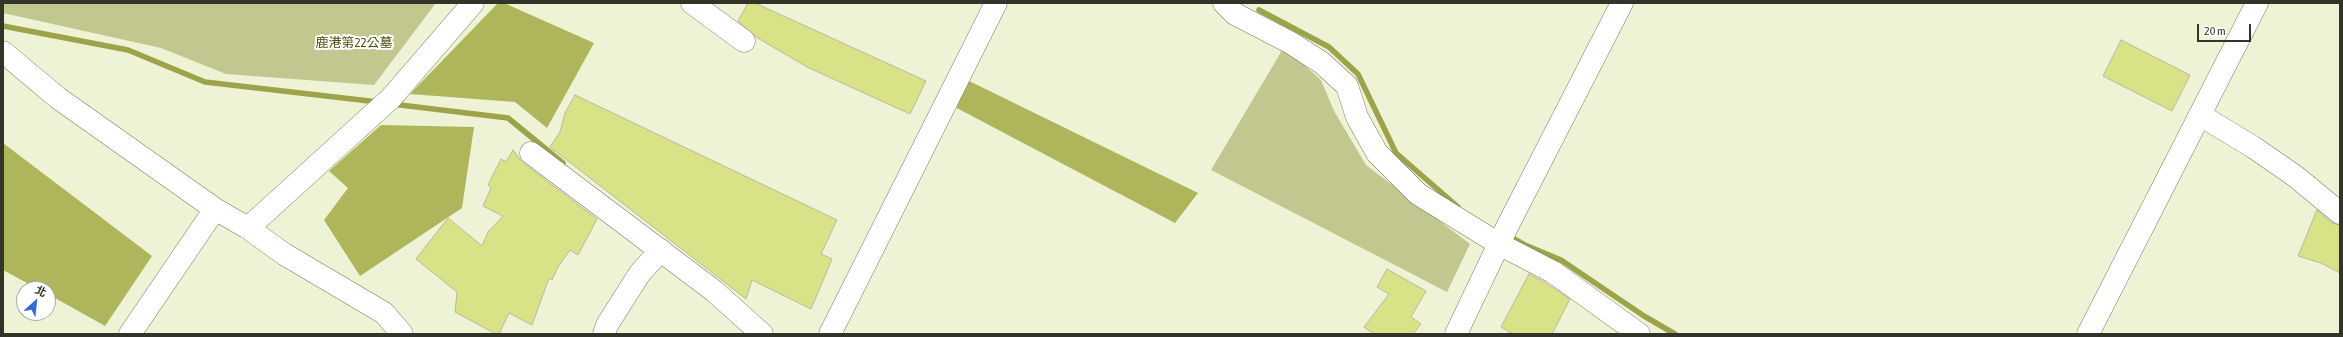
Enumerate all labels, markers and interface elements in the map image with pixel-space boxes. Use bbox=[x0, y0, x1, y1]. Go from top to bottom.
scale bar bbox=[2199, 16, 2253, 42]
text: 20 m bbox=[2204, 24, 2226, 38]
park label: 鹿港第22公墓 bbox=[315, 35, 393, 51]
north arrow bbox=[16, 281, 56, 321]
text: 北 bbox=[33, 283, 49, 299]

